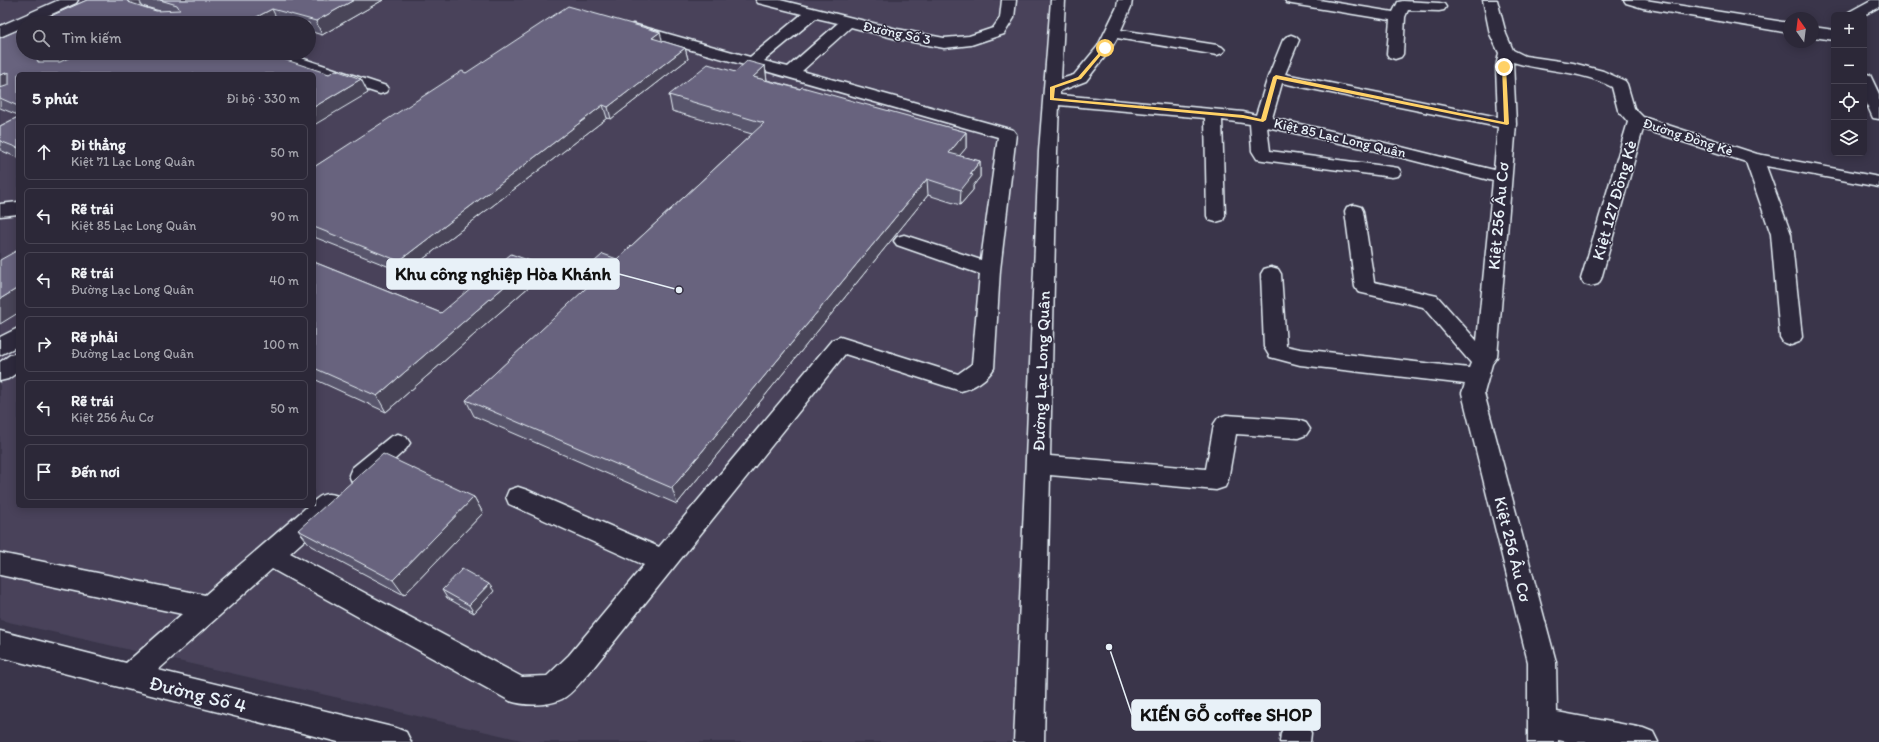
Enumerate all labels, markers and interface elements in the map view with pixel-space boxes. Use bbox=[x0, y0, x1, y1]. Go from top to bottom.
north arrow bbox=[1783, 12, 1819, 48]
map controls bbox=[1831, 12, 1867, 156]
button: + bbox=[1831, 12, 1867, 48]
search box bbox=[16, 16, 316, 60]
street label: Đường Số 3 bbox=[862, 18, 933, 49]
icon: search bbox=[30, 27, 52, 49]
text: Tìm kiếm bbox=[62, 29, 122, 47]
route start bbox=[1096, 39, 1114, 57]
button: − bbox=[1831, 48, 1867, 84]
route end bbox=[1495, 58, 1513, 76]
button: locate bbox=[1831, 84, 1867, 120]
text: 5 phút bbox=[32, 88, 78, 108]
text: Đi bộ · 330 m bbox=[226, 91, 300, 106]
street label: Đường Đồng Kè bbox=[1641, 114, 1735, 160]
street label: Kiệt 85 Lạc Long Quân bbox=[1272, 115, 1408, 161]
button: layers bbox=[1831, 120, 1867, 156]
text: Đi thẳng bbox=[71, 136, 126, 154]
street label: Kiệt 127 Đồng Kè bbox=[1587, 138, 1641, 262]
icon: ahead bbox=[33, 141, 55, 163]
text: 50 m bbox=[270, 145, 299, 160]
text: Kiệt 71 Lạc Long Quân bbox=[71, 154, 195, 169]
street label: Kiệt 256 Âu Cơ bbox=[1483, 161, 1513, 271]
text: Rẽ trái bbox=[71, 200, 114, 218]
icon: left bbox=[33, 205, 55, 227]
text: 90 m bbox=[270, 209, 299, 224]
text: Kiệt 85 Lạc Long Quân bbox=[71, 218, 196, 233]
callout: Khu công nghiệp Hòa Khánh bbox=[387, 259, 619, 289]
text: Khu công nghiệp Hòa Khánh bbox=[395, 263, 611, 285]
text: Rẽ trái bbox=[71, 264, 114, 282]
icon: left bbox=[33, 269, 55, 291]
text: 40 m bbox=[269, 273, 299, 288]
text: Đường Lạc Long Quân bbox=[71, 282, 194, 297]
street label: Đường Lạc Long Quân bbox=[1028, 290, 1054, 452]
text: Rẽ phải bbox=[71, 328, 118, 346]
icon: right bbox=[33, 333, 55, 355]
text: 100 m bbox=[263, 337, 299, 352]
text: Đường Lạc Long Quân bbox=[71, 346, 194, 361]
text: Rẽ trái bbox=[71, 392, 114, 410]
icon: left bbox=[33, 397, 55, 419]
text: 50 m bbox=[270, 401, 299, 416]
text: Kiệt 256 Âu Cơ bbox=[71, 410, 153, 425]
icon: arrive bbox=[33, 461, 55, 483]
text: Đến nơi bbox=[71, 463, 120, 481]
street label: Kiệt 256 Âu Cơ bbox=[1490, 494, 1536, 604]
street label: Đường Số 4 bbox=[147, 670, 249, 718]
callout: KIẾN GỖ coffee SHOP bbox=[1132, 700, 1320, 730]
text: KIẾN GỖ coffee SHOP bbox=[1140, 703, 1312, 726]

